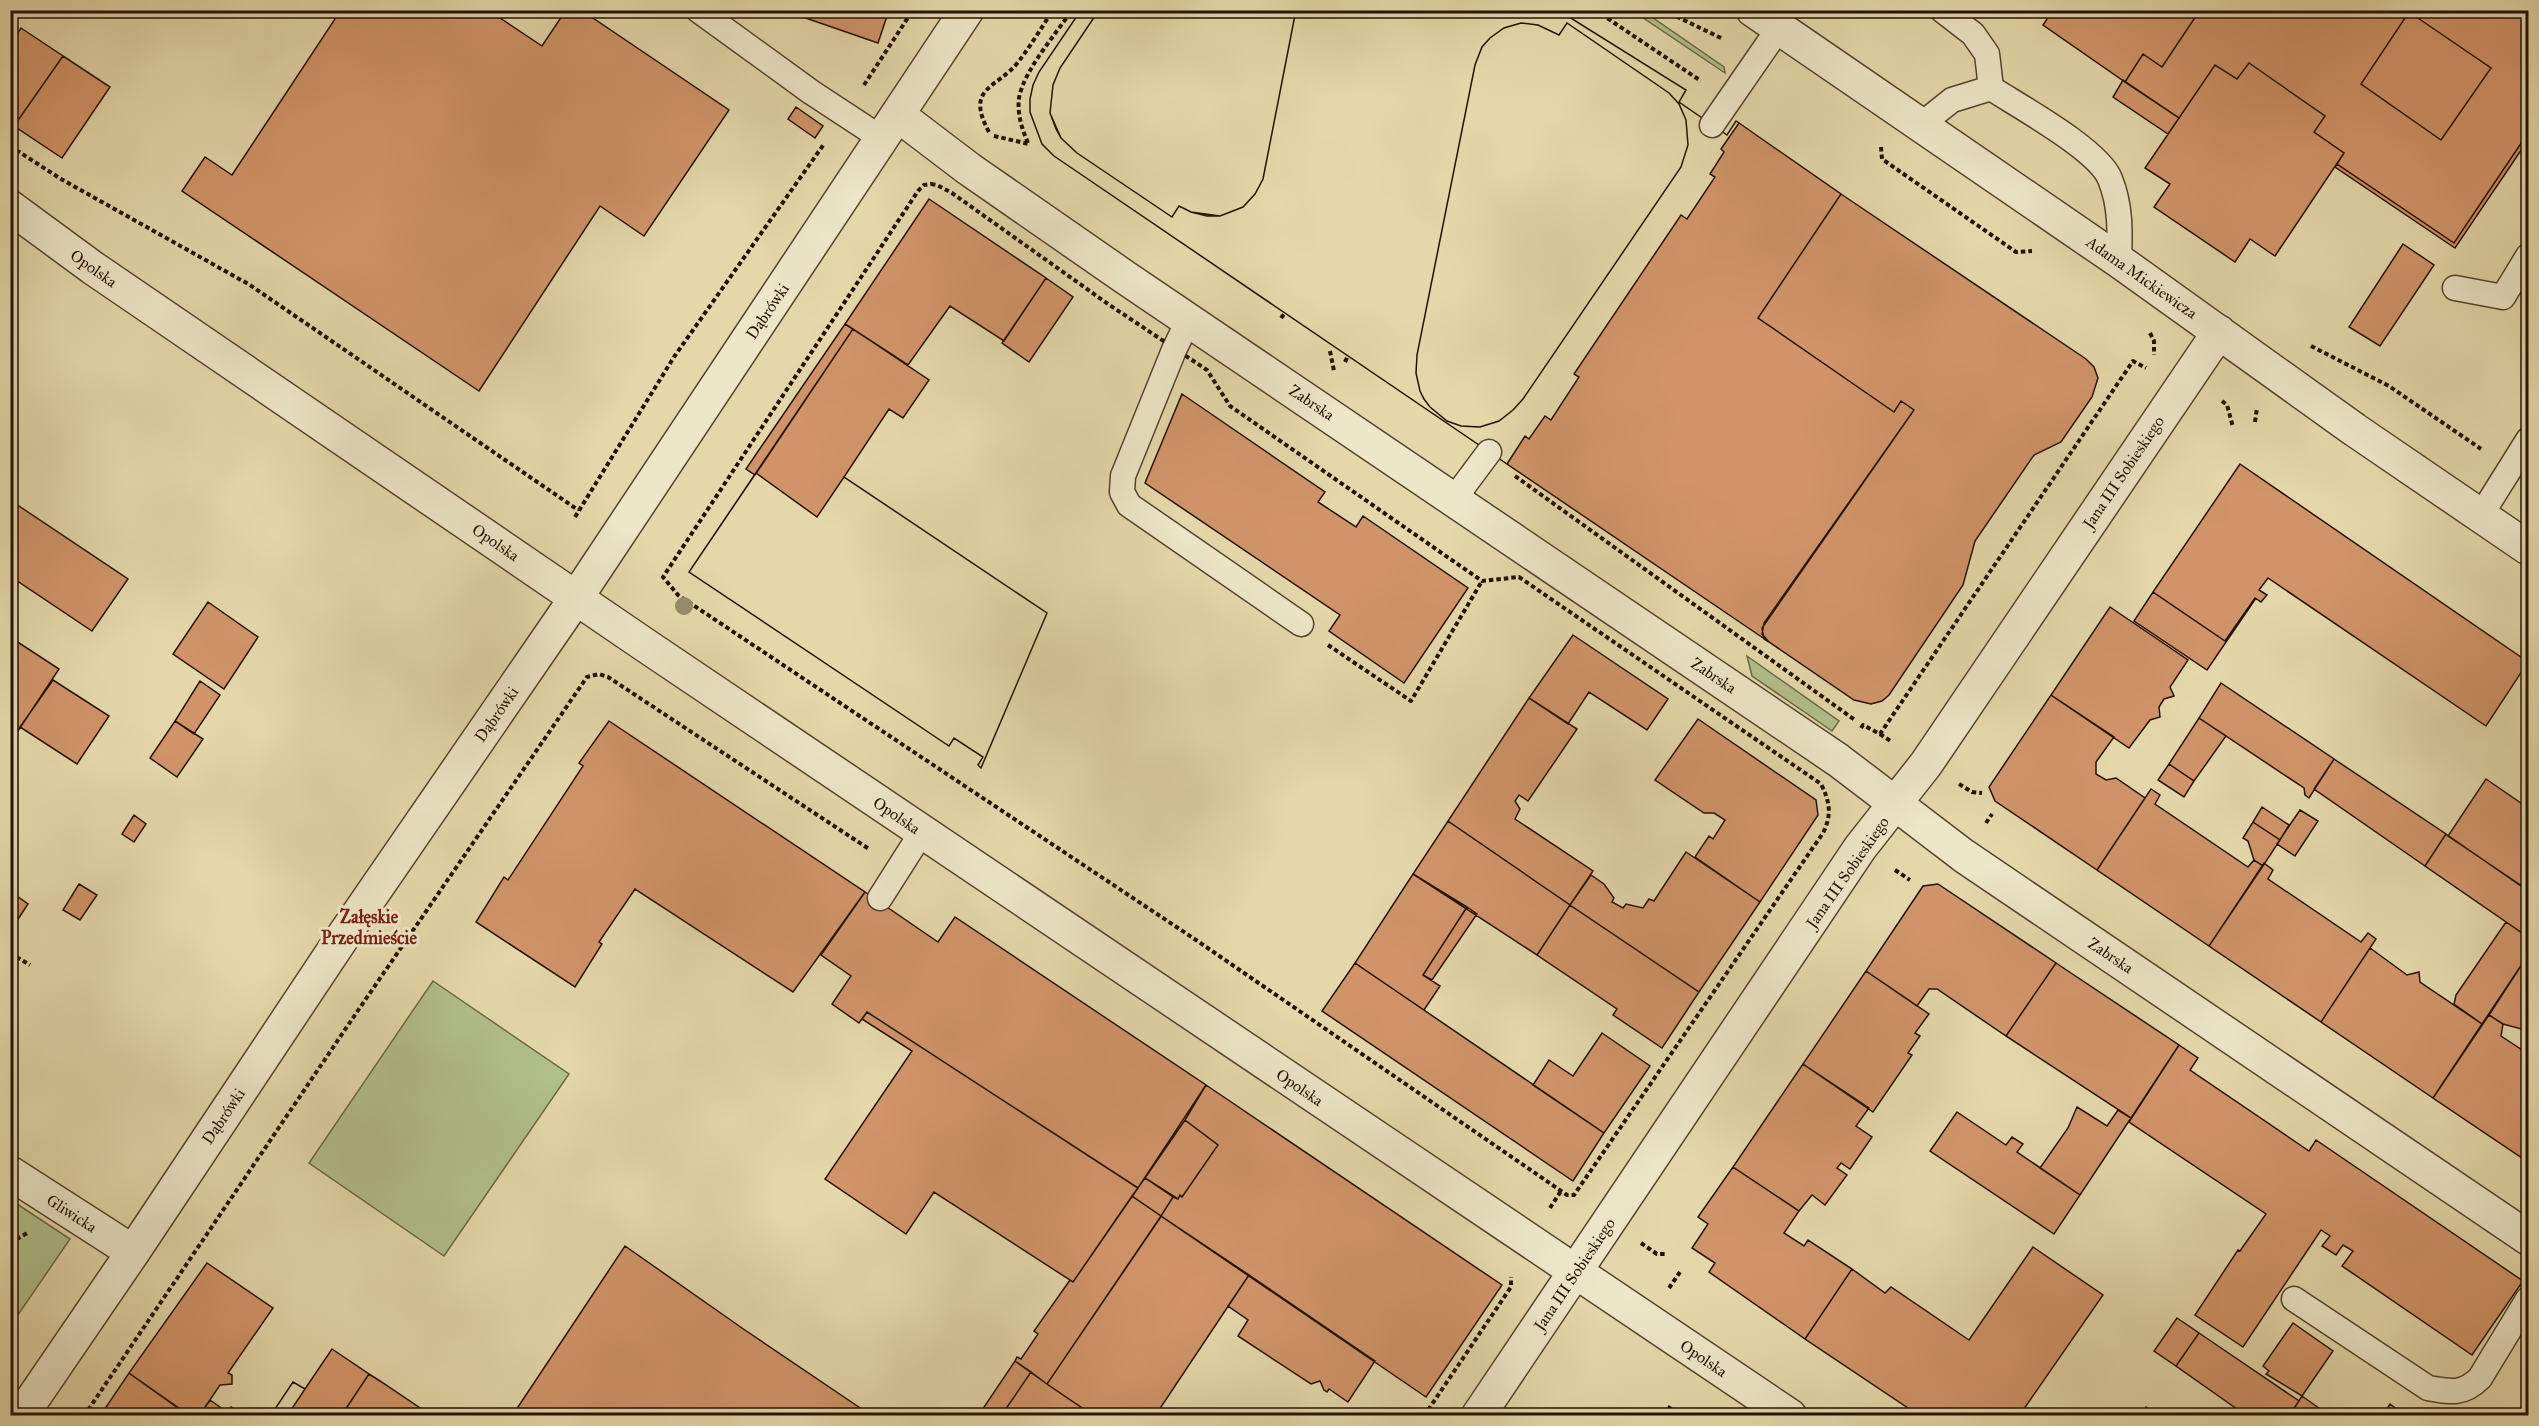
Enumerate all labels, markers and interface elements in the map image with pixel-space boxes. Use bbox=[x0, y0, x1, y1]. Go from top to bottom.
street label: Adama Mickiewicza bbox=[2082, 232, 2201, 323]
street label: Opolska bbox=[67, 246, 121, 291]
street label: Dąbrówki bbox=[742, 279, 793, 343]
street label: Zabrska bbox=[1286, 380, 1338, 425]
street label: Jana III Sobieskiego bbox=[2078, 412, 2169, 534]
street label: Opolska bbox=[469, 520, 523, 565]
street label: Zabrska bbox=[1688, 653, 1740, 698]
street label: Dąbrówki bbox=[470, 682, 523, 746]
street label: Opolska bbox=[870, 793, 924, 838]
street label: Jana III Sobieskiego bbox=[1801, 813, 1894, 934]
district label: Załęskie Przedmieście bbox=[321, 906, 417, 949]
street label: Zabrska bbox=[2085, 933, 2137, 978]
street label: Opolska bbox=[1273, 1065, 1327, 1110]
street label: Dąbrówki bbox=[198, 1084, 249, 1148]
street label: Gliwicka bbox=[43, 1190, 101, 1237]
street label: Jana III Sobieskiego bbox=[1529, 1214, 1620, 1336]
street label: Opolska bbox=[1677, 1336, 1731, 1381]

